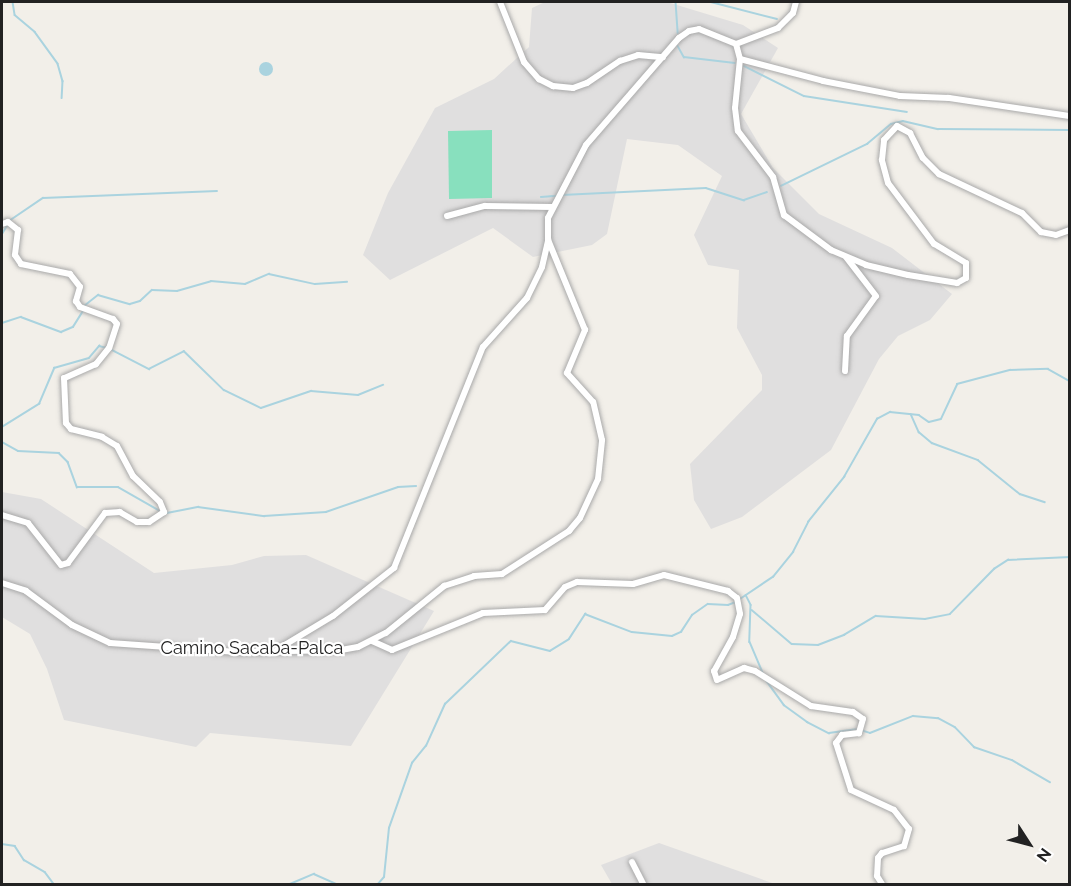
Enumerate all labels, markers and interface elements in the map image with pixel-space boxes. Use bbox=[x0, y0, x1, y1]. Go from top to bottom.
street label: Camino Sacaba-Palca bbox=[161, 637, 343, 659]
north arrow bbox=[999, 814, 1059, 874]
text: N bbox=[1033, 844, 1055, 865]

